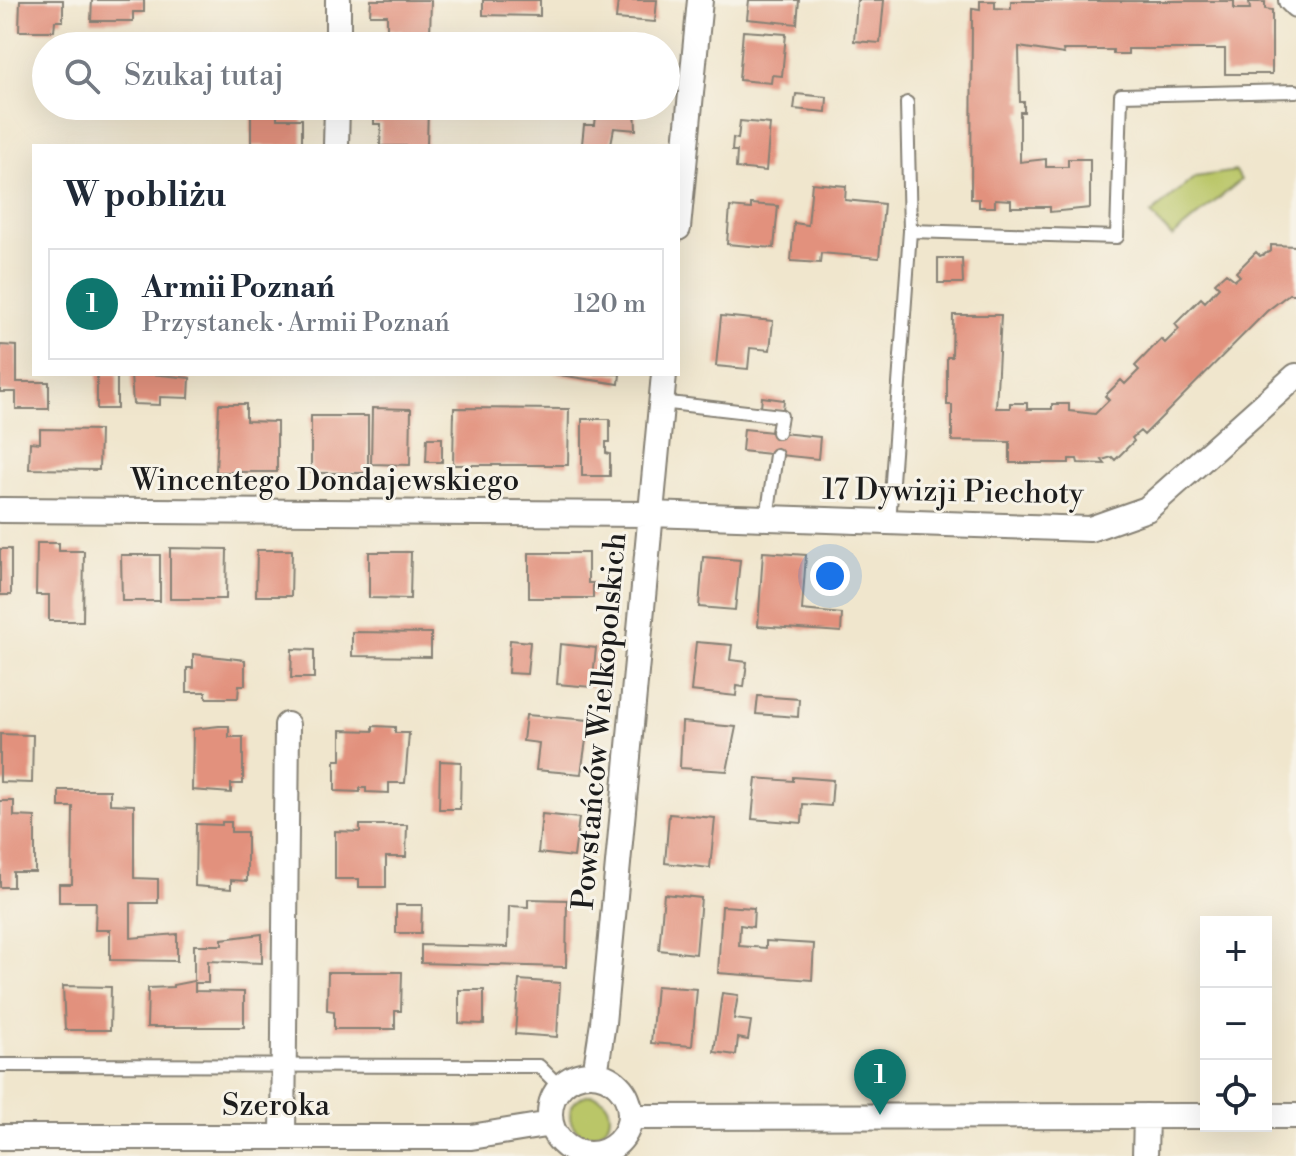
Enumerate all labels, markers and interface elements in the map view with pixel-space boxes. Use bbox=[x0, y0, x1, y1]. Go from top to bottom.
search box bbox=[32, 32, 680, 120]
icon: search bbox=[60, 54, 104, 98]
text: Szukaj tutaj bbox=[124, 57, 284, 95]
text: W pobliżu bbox=[64, 175, 226, 217]
text: Armii Poznań bbox=[142, 269, 335, 307]
text: 1 bbox=[86, 288, 98, 320]
text: 120 m bbox=[574, 288, 646, 320]
text: Przystanek · Armii Poznań bbox=[142, 307, 450, 339]
street label: Wincentego Dondajewskiego bbox=[130, 462, 519, 500]
street label: 17 Dywizji Piechoty bbox=[822, 471, 1085, 513]
street label: Powstańców Wielkopolskich bbox=[565, 531, 635, 911]
your location bbox=[810, 556, 850, 596]
map controls bbox=[1200, 916, 1272, 1132]
button: + bbox=[1200, 916, 1272, 988]
button: − bbox=[1200, 988, 1272, 1060]
pin: 1 bbox=[854, 1049, 906, 1115]
button: locate bbox=[1200, 1060, 1272, 1132]
street label: Szeroka bbox=[222, 1087, 331, 1125]

